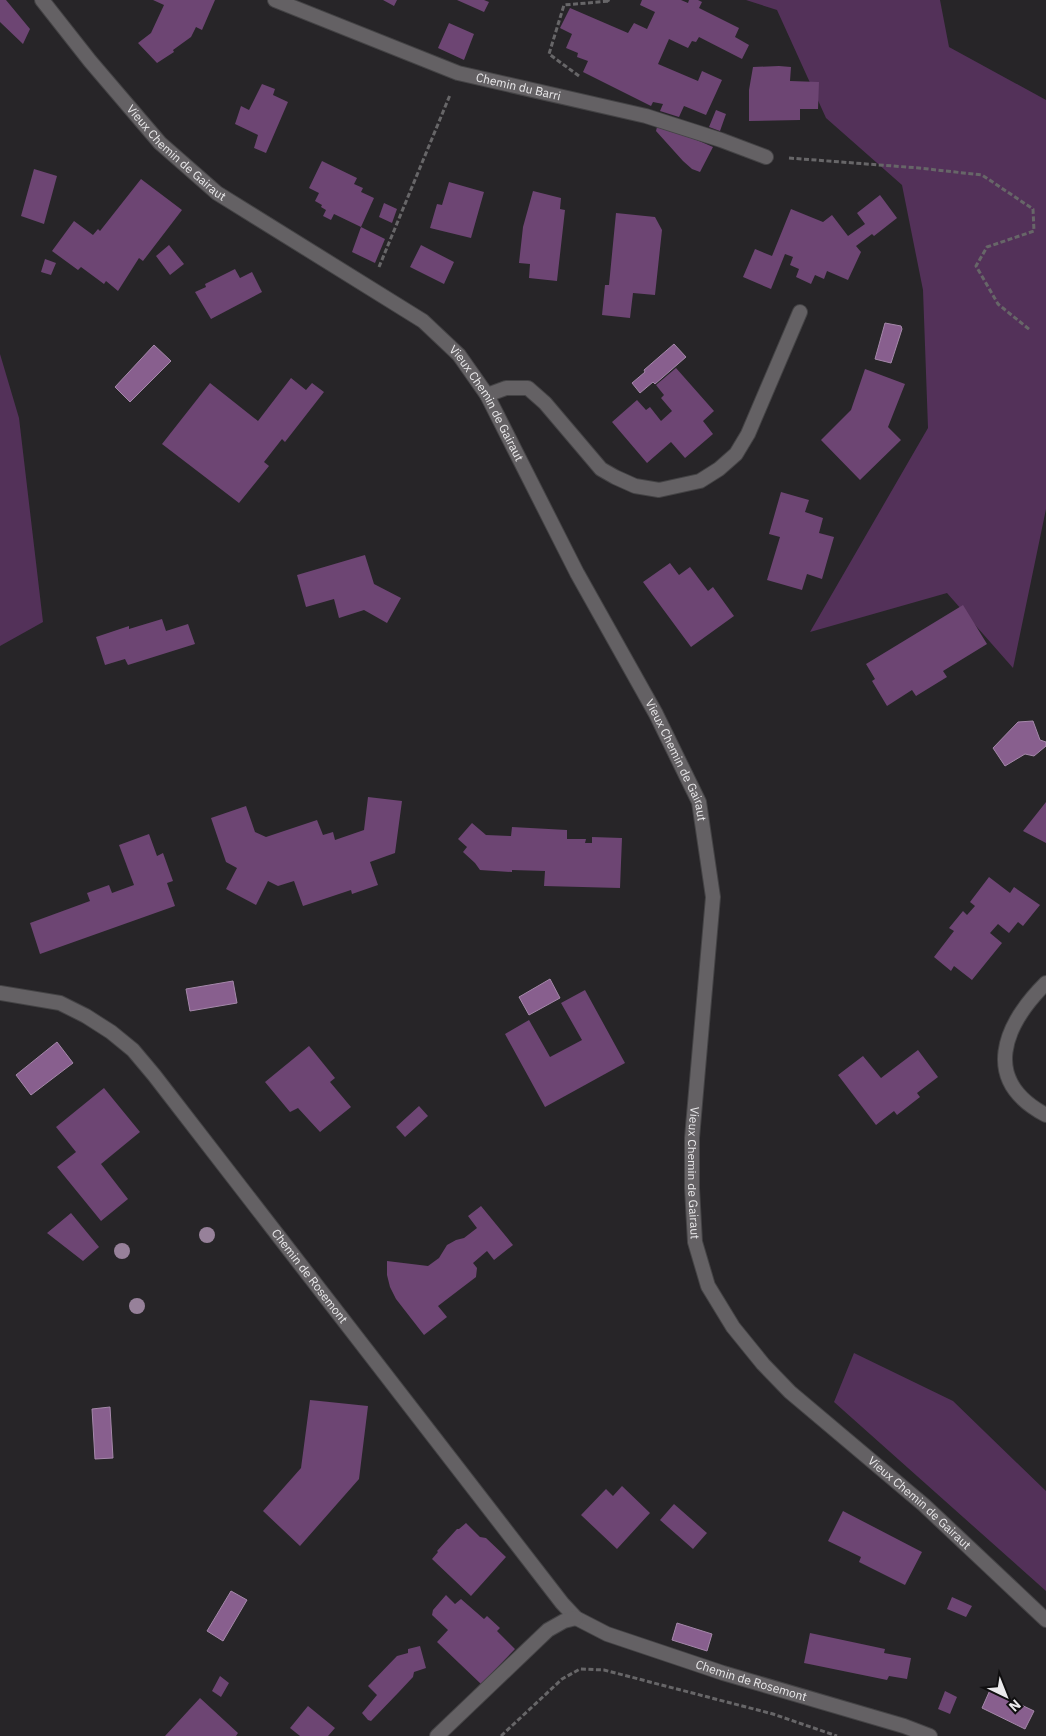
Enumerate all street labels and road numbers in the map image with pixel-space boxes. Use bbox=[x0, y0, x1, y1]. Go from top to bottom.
street label: Chemin du Barri bbox=[475, 69, 562, 103]
street label: Vieux Chemin de Gairaut bbox=[124, 101, 229, 204]
street label: Vieux Chemin de Gairaut bbox=[446, 342, 527, 464]
street label: Vieux Chemin de Gairaut bbox=[642, 696, 710, 822]
street label: Vieux Chemin de Gairaut bbox=[685, 1106, 703, 1240]
street label: Chemin de Rosemont bbox=[269, 1226, 351, 1326]
street label: Vieux Chemin de Gairaut bbox=[865, 1453, 974, 1552]
street label: Chemin de Rosemont bbox=[694, 1656, 809, 1704]

